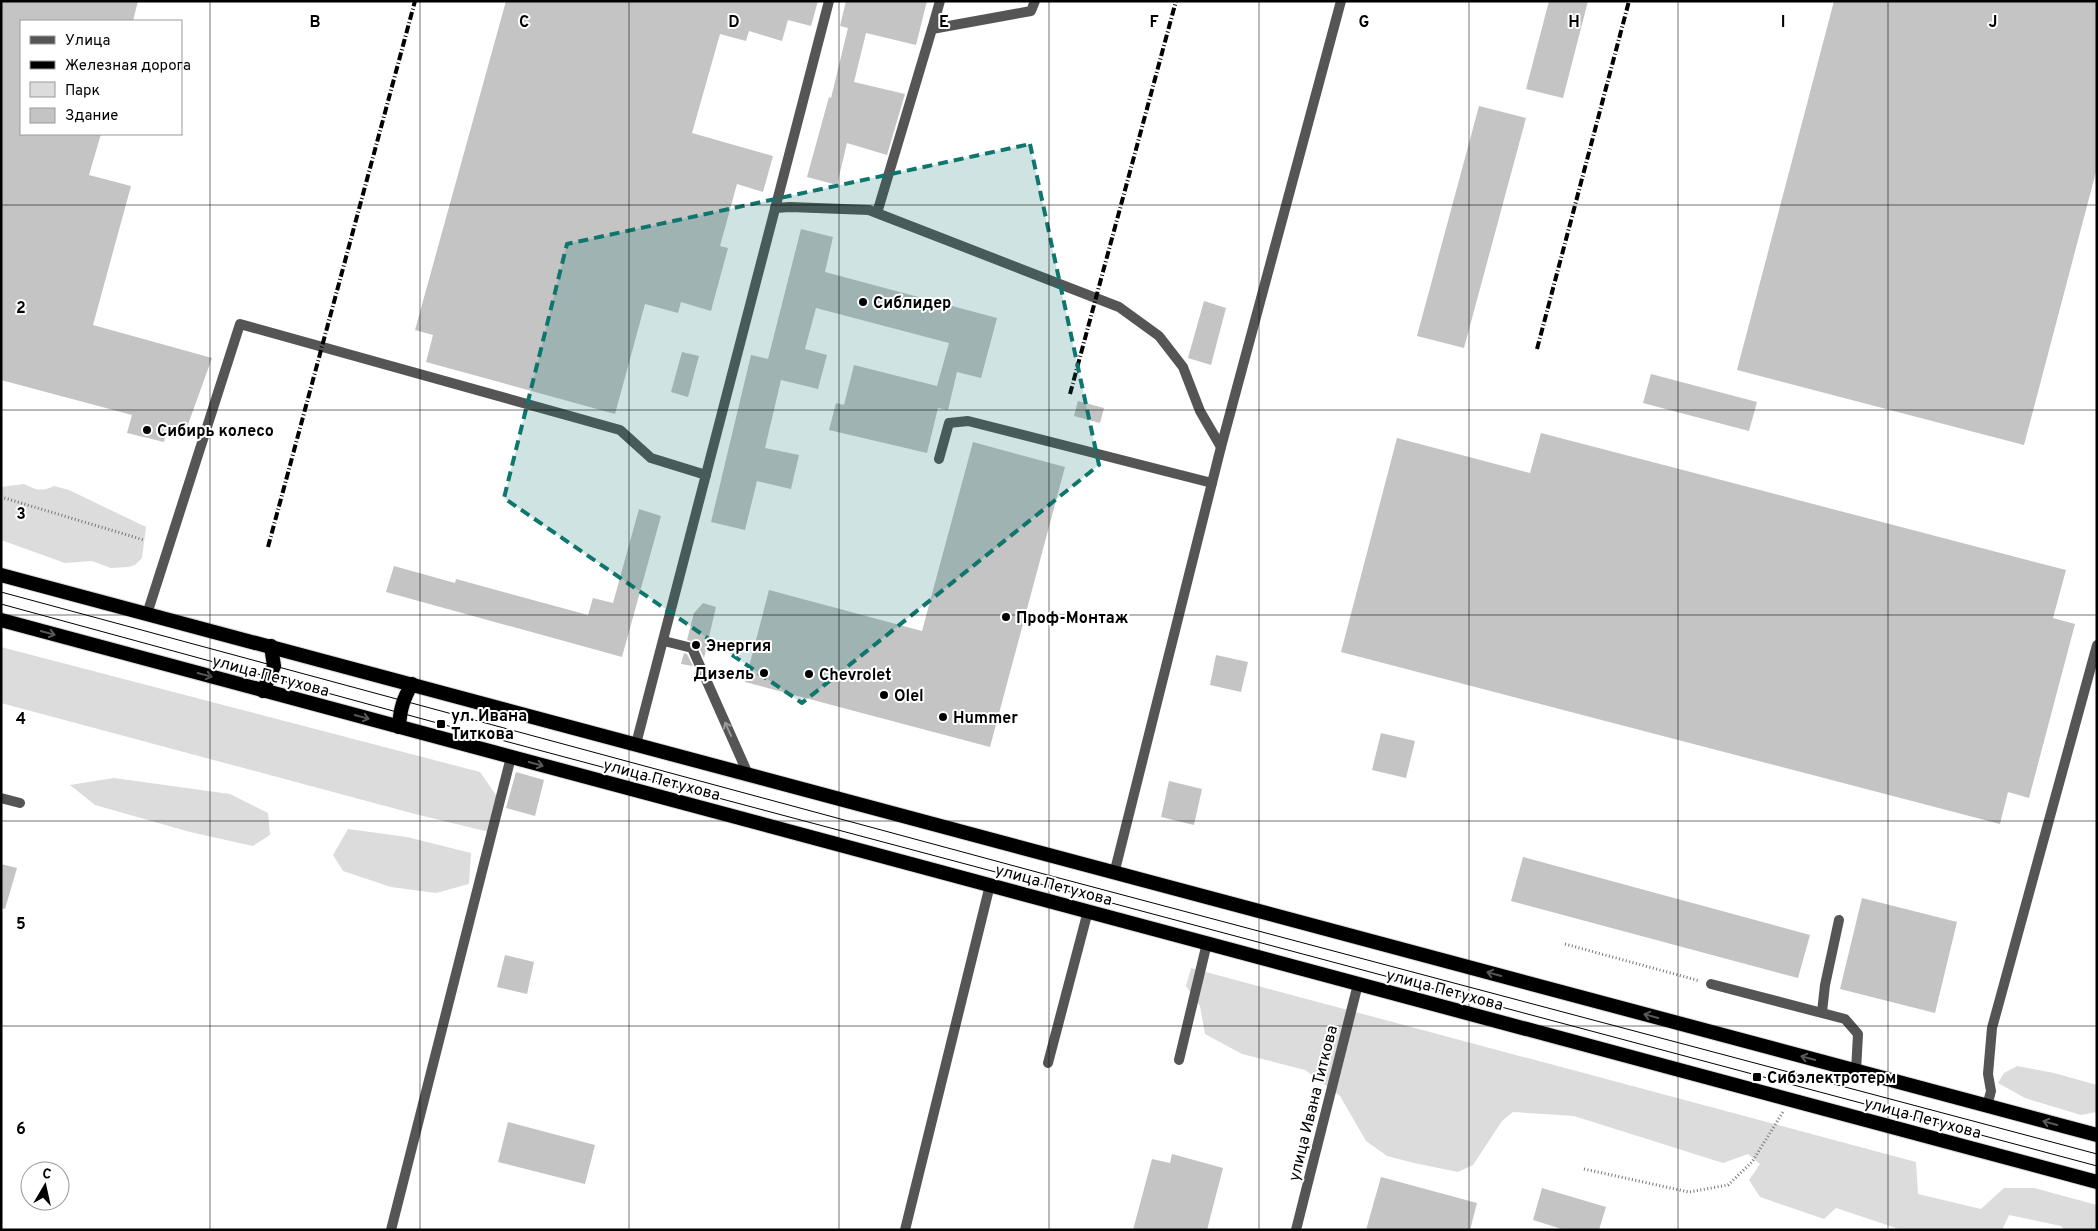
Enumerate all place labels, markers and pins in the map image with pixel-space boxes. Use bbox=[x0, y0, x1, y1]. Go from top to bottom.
place label: Сиблидер bbox=[873, 294, 951, 314]
marker: Сиблидер bbox=[857, 296, 869, 308]
place label: Сибирь колесо bbox=[157, 422, 274, 442]
marker: Сибирь колесо bbox=[141, 424, 153, 436]
place label: Проф-Монтаж bbox=[1016, 609, 1129, 629]
marker: Проф-Монтаж bbox=[1000, 611, 1012, 623]
place label: Энергия bbox=[706, 637, 771, 657]
marker: Энергия bbox=[690, 639, 702, 651]
place label: Дизель bbox=[694, 665, 754, 685]
place label: Chevrolet bbox=[819, 666, 891, 686]
marker: Дизель bbox=[758, 667, 770, 679]
marker: Chevrolet bbox=[803, 668, 815, 680]
place label: Olel bbox=[894, 687, 924, 707]
marker: Olel bbox=[878, 689, 890, 701]
place label: ул. Ивана Титкова bbox=[451, 707, 527, 745]
place label: Hummer bbox=[953, 709, 1018, 729]
marker: Hummer bbox=[937, 711, 949, 723]
marker: ул. Ивана Титкова bbox=[435, 718, 447, 730]
place label: Сибэлектротерм bbox=[1767, 1069, 1896, 1089]
marker: Сибэлектротерм bbox=[1751, 1071, 1763, 1083]

